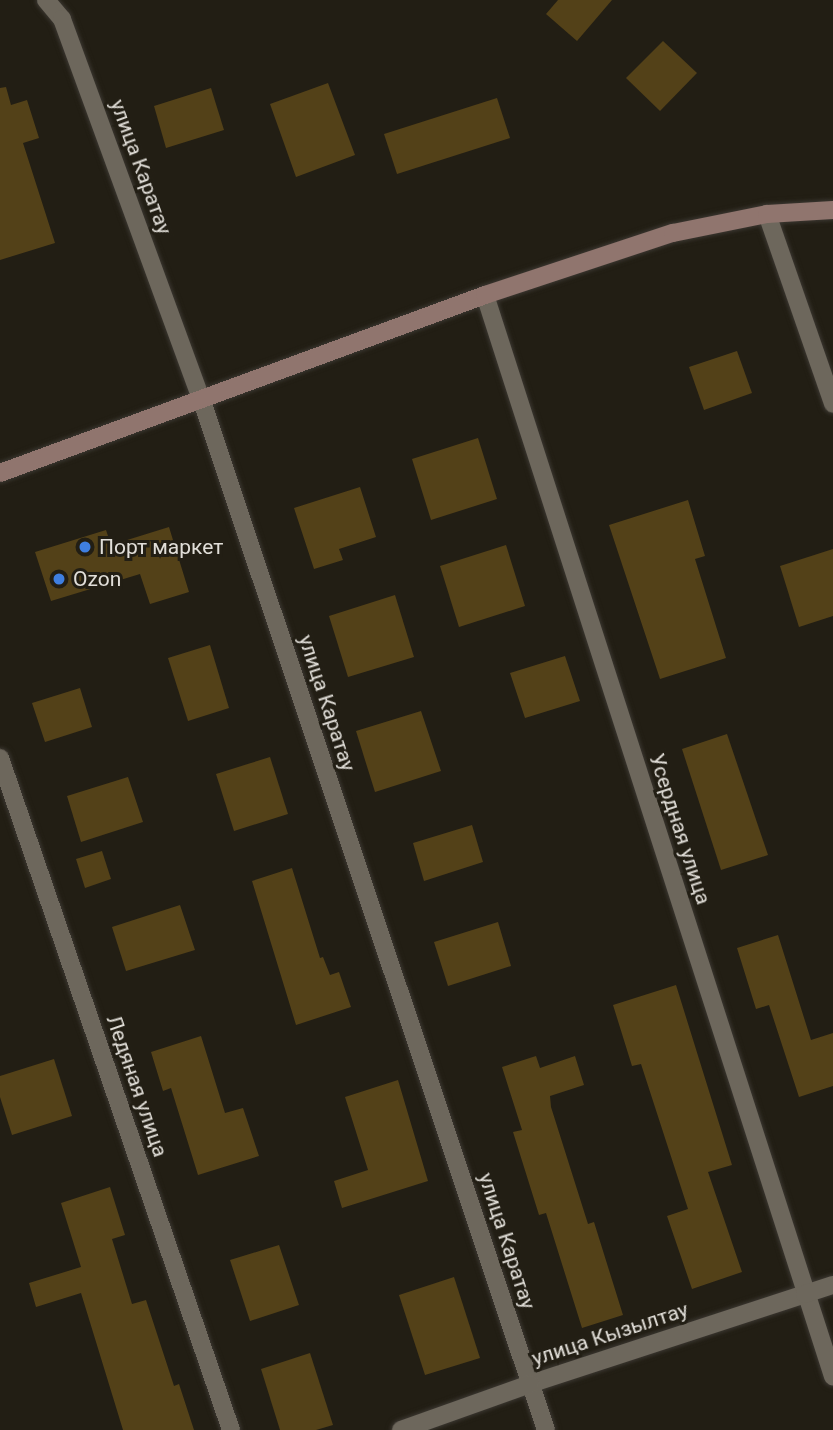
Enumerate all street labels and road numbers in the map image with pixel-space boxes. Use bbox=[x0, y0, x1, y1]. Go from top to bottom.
street label: улица Каратау bbox=[105, 96, 177, 238]
street label: улица Каратау bbox=[293, 632, 361, 774]
street label: Усердная улица bbox=[644, 751, 716, 907]
street label: Ледяная улица bbox=[101, 1012, 173, 1160]
street label: улица Каратау bbox=[473, 1170, 541, 1312]
street label: улица Кызылтау bbox=[529, 1297, 691, 1371]

